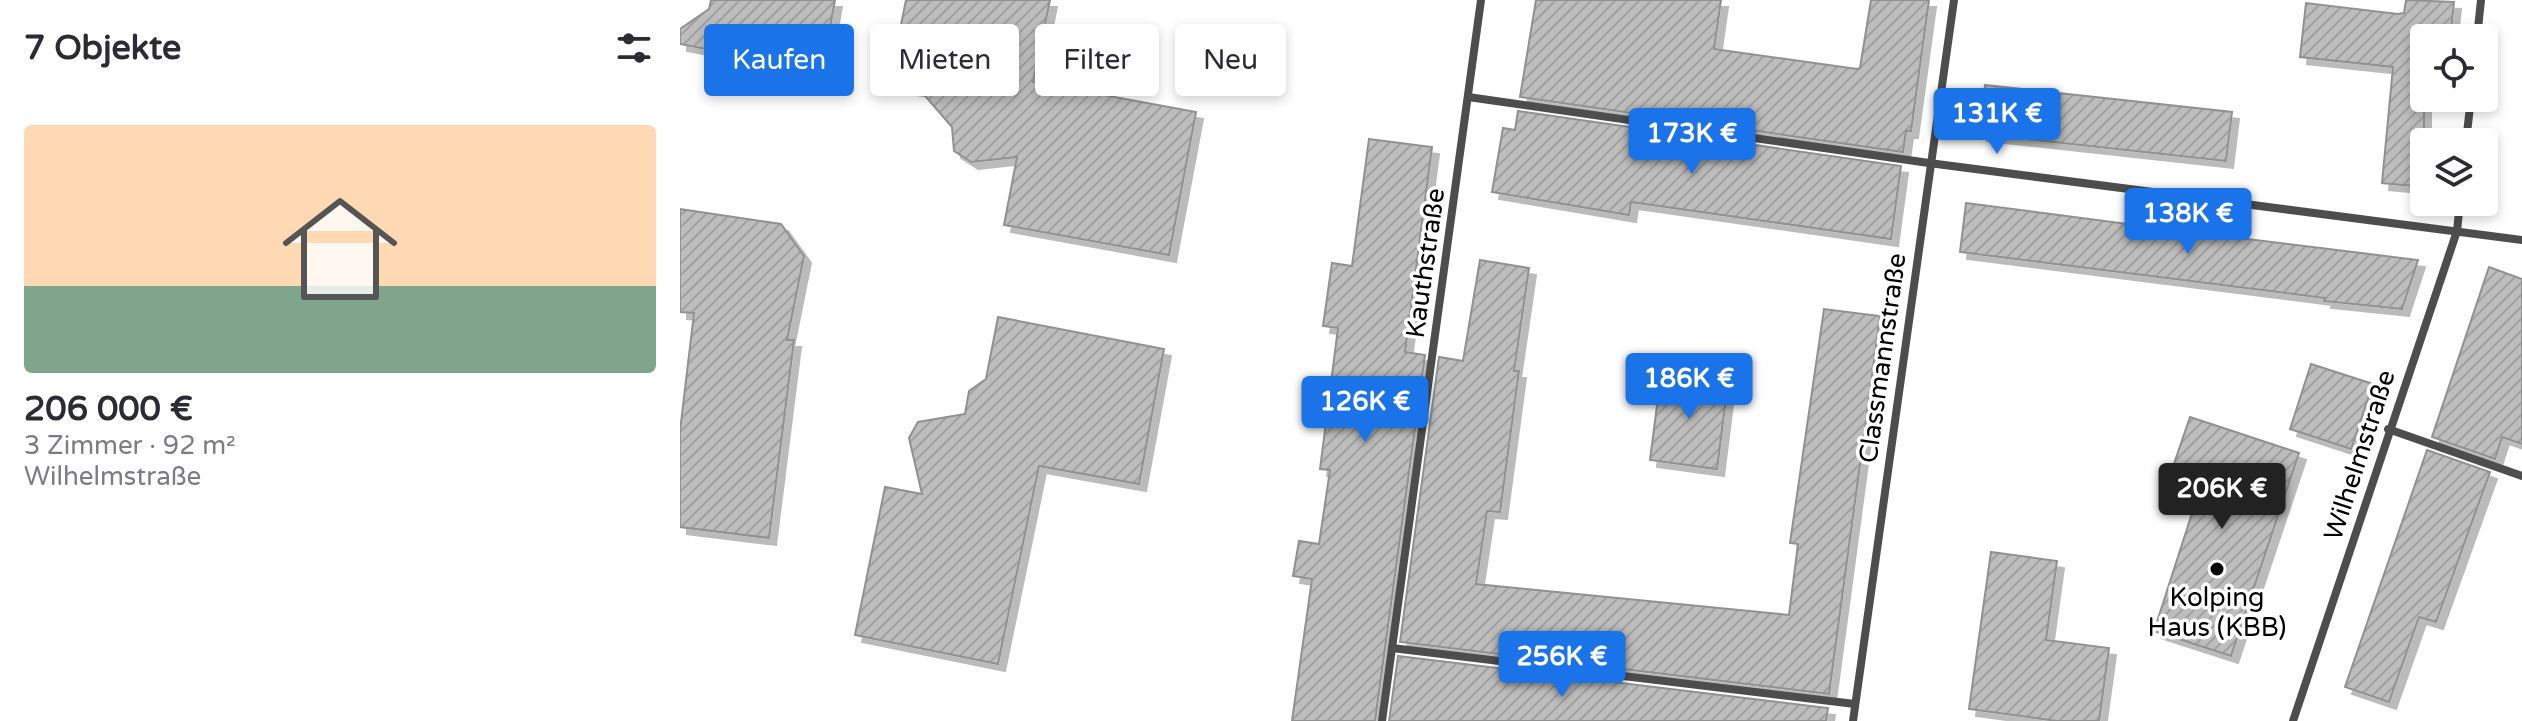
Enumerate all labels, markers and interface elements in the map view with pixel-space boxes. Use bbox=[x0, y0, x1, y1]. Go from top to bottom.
chip: Kaufen bbox=[704, 24, 854, 96]
chip: Mieten bbox=[870, 24, 1019, 96]
chip: Filter bbox=[1035, 24, 1159, 96]
chip: Neu bbox=[1175, 24, 1286, 96]
map controls bbox=[2410, 24, 2498, 216]
button: locate bbox=[2410, 24, 2498, 112]
icon: filters bbox=[612, 26, 656, 70]
text: 7 Objekte bbox=[24, 28, 181, 69]
pin: 131K € bbox=[1932, 88, 2062, 156]
text: 131K € bbox=[1952, 98, 2042, 129]
pin: 173K € bbox=[1627, 108, 1757, 176]
text: 173K € bbox=[1647, 118, 1737, 149]
button: layers bbox=[2410, 128, 2498, 216]
icon: home bbox=[268, 177, 412, 321]
street label: Kauthstraße bbox=[1400, 186, 1451, 340]
pin: 138K € bbox=[2123, 188, 2253, 256]
text: 138K € bbox=[2143, 198, 2233, 229]
street label: Classmannstraße bbox=[1852, 251, 1913, 465]
pin: 186K € bbox=[1624, 353, 1754, 421]
text: 186K € bbox=[1644, 363, 1734, 394]
street label: Wilhelmstraße bbox=[2317, 366, 2402, 544]
pin: 126K € bbox=[1300, 376, 1430, 444]
text: 126K € bbox=[1320, 386, 1410, 417]
text: 206 000 € bbox=[24, 389, 193, 430]
text: 3 Zimmer · 92 m² bbox=[24, 430, 236, 461]
text: Wilhelmstraße bbox=[24, 461, 201, 492]
pin: 206K € bbox=[2157, 463, 2287, 531]
text: 206K € bbox=[2177, 473, 2267, 504]
marker: Kolping Haus (KBB) bbox=[2208, 560, 2226, 578]
place label: Kolping Haus (KBB) bbox=[2148, 582, 2286, 643]
pin: 256K € bbox=[1497, 631, 1627, 699]
text: 256K € bbox=[1517, 641, 1607, 672]

